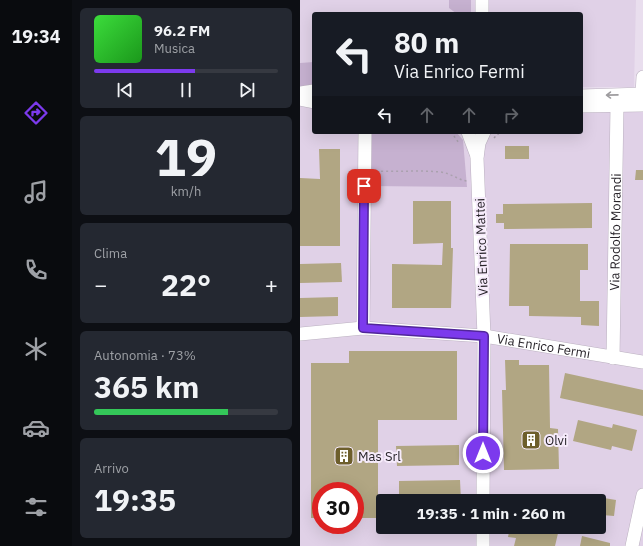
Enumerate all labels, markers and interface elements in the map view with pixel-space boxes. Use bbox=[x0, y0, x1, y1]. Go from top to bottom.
text: 96.2 FM bbox=[154, 21, 210, 40]
text: 80 m bbox=[394, 24, 459, 61]
text: 19:34 bbox=[11, 25, 61, 48]
icon: left bbox=[328, 28, 380, 80]
text: Musica bbox=[154, 40, 195, 57]
text: Via Enrico Fermi bbox=[394, 60, 525, 83]
icon: previous bbox=[114, 79, 136, 101]
icon: pause bbox=[175, 79, 197, 101]
icon: next bbox=[236, 79, 258, 101]
one-way arrow bbox=[606, 91, 619, 99]
icon: directions bbox=[22, 99, 50, 127]
icon: left bbox=[374, 104, 396, 126]
icon: ahead bbox=[416, 104, 438, 126]
icon: ahead bbox=[458, 104, 480, 126]
icon: right bbox=[500, 104, 522, 126]
text: 19 bbox=[155, 123, 217, 190]
pin bbox=[347, 169, 381, 203]
street label: Via Rodolfo Morandi bbox=[606, 173, 625, 291]
icon: arrive bbox=[353, 175, 375, 197]
icon: music bbox=[22, 178, 50, 206]
text: km/h bbox=[171, 183, 201, 200]
street label: Via Enrico Mattei bbox=[471, 198, 492, 296]
text: Clima bbox=[94, 245, 127, 262]
icon: phone bbox=[22, 256, 50, 284]
text: 22° bbox=[161, 265, 211, 304]
text: − bbox=[94, 270, 107, 299]
text: + bbox=[265, 270, 278, 299]
street label: Via Enrico Fermi bbox=[496, 330, 592, 362]
icon: climate bbox=[22, 335, 50, 363]
text: Autonomia · 73% bbox=[94, 347, 196, 364]
text: 365 km bbox=[94, 367, 199, 406]
icon: car bbox=[22, 414, 50, 442]
building icon: Olvi bbox=[520, 429, 542, 451]
position arrow bbox=[462, 432, 504, 474]
place label: Olvi bbox=[545, 432, 567, 449]
building icon: Mas Srl bbox=[333, 445, 355, 467]
place label: Mas Srl bbox=[358, 448, 401, 465]
text: Arrivo bbox=[94, 460, 129, 477]
text: 19:35 bbox=[94, 480, 176, 519]
speed limit sign: 30 bbox=[312, 482, 364, 534]
icon: filters bbox=[22, 493, 50, 521]
text: 19:35 · 1 min · 260 m bbox=[417, 504, 565, 523]

